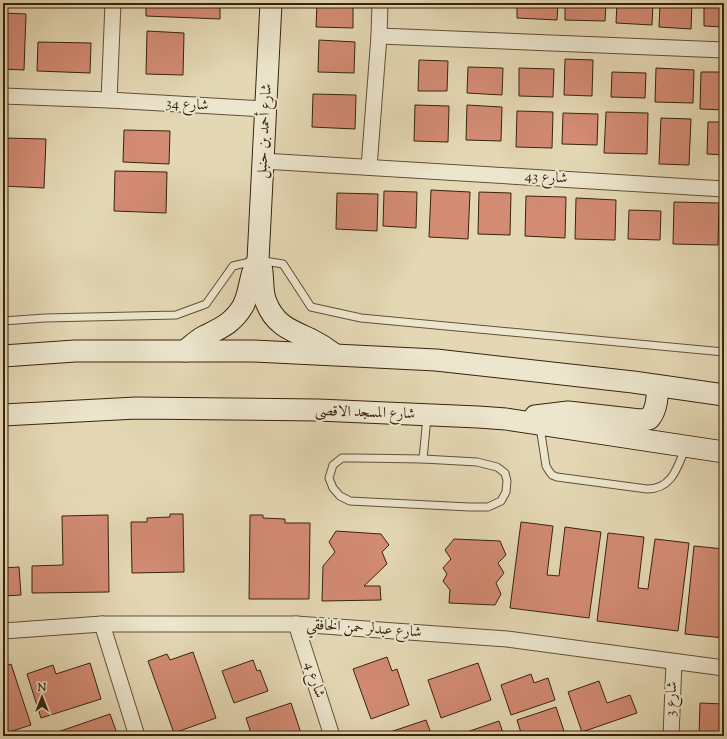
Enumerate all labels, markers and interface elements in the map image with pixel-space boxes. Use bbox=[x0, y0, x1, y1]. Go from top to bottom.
street label: شارع أحمد بن حنبل bbox=[250, 83, 279, 179]
street label: شارع 34 bbox=[165, 93, 209, 118]
street label: شارع 43 bbox=[524, 166, 568, 191]
street label: شارع المسجد الاقصى bbox=[314, 401, 416, 426]
street label: شارع عبدلر حمن الخافقي bbox=[306, 614, 422, 645]
street label: شارع 4 bbox=[297, 659, 330, 701]
north arrow bbox=[22, 677, 62, 717]
text: N bbox=[37, 680, 47, 696]
street label: شارع 3 bbox=[661, 681, 684, 717]

